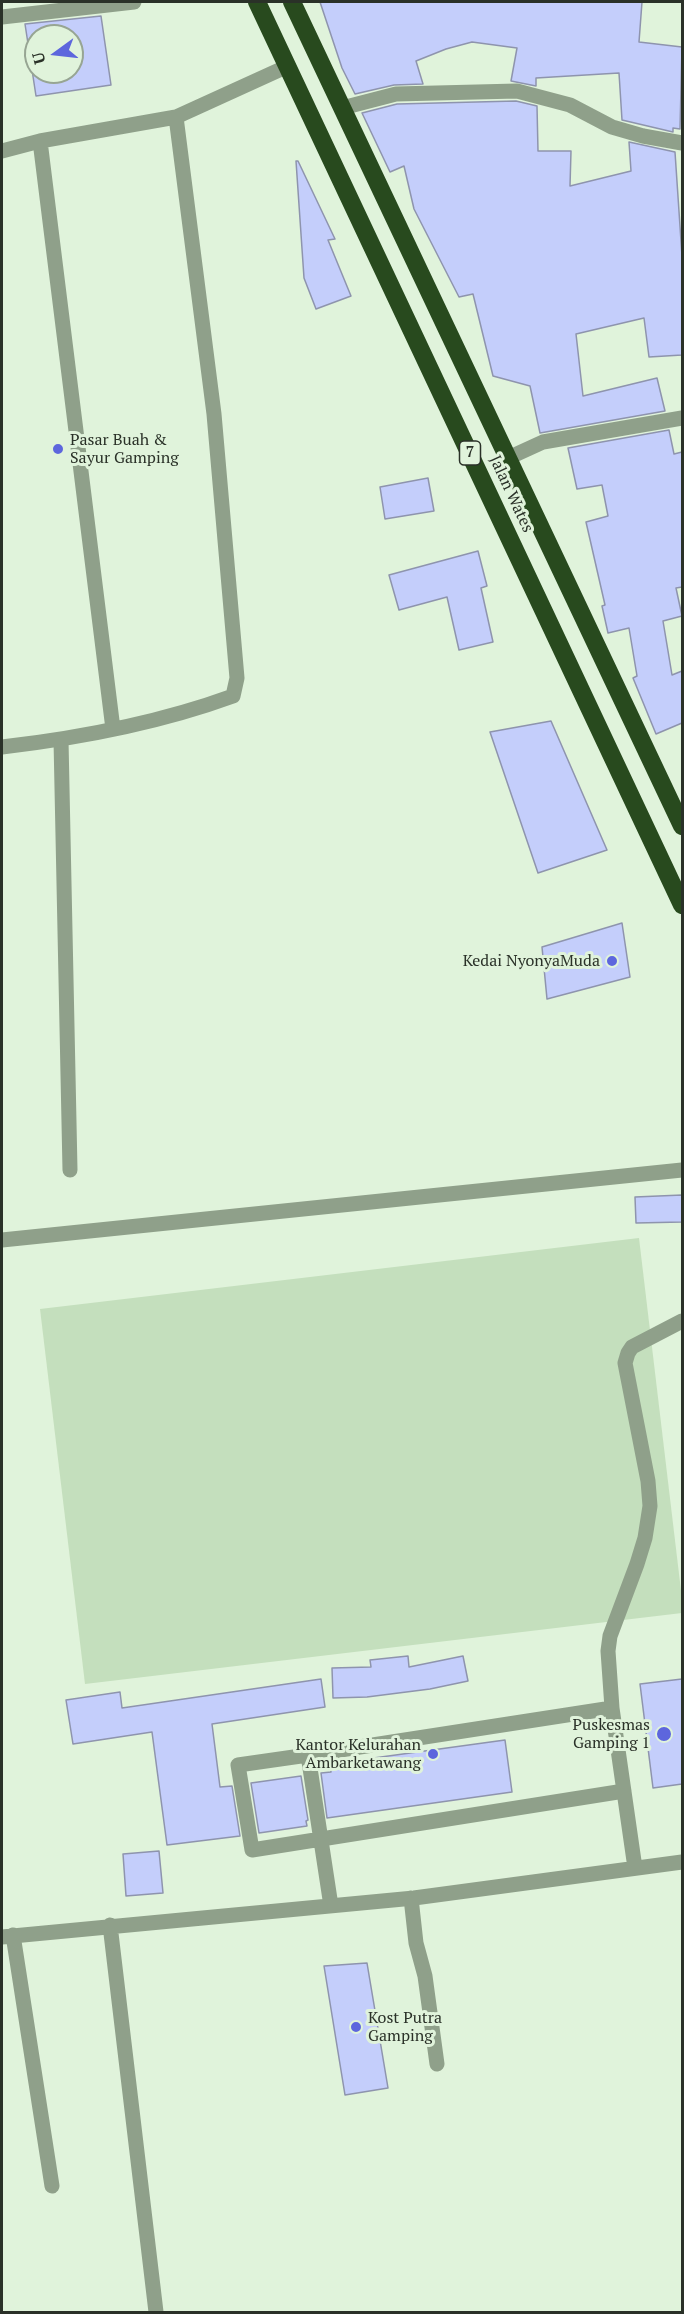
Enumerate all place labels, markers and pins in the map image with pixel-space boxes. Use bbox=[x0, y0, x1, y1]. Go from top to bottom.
place label: Pasar Buah & Sayur Gamping bbox=[70, 430, 179, 468]
marker: Pasar Buah & Sayur Gamping bbox=[51, 442, 65, 456]
place label: Kedai NyonyaMuda bbox=[463, 951, 600, 971]
marker: Kedai NyonyaMuda bbox=[605, 954, 619, 968]
place label: Puskesmas Gamping 1 bbox=[573, 1715, 650, 1753]
marker: Puskesmas Gamping 1 bbox=[655, 1725, 673, 1743]
place label: Kantor Kelurahan Ambarketawang bbox=[295, 1735, 421, 1773]
marker: Kantor Kelurahan Ambarketawang bbox=[426, 1747, 440, 1761]
place label: Kost Putra Gamping bbox=[368, 2008, 442, 2046]
marker: Kost Putra Gamping bbox=[349, 2020, 363, 2034]

